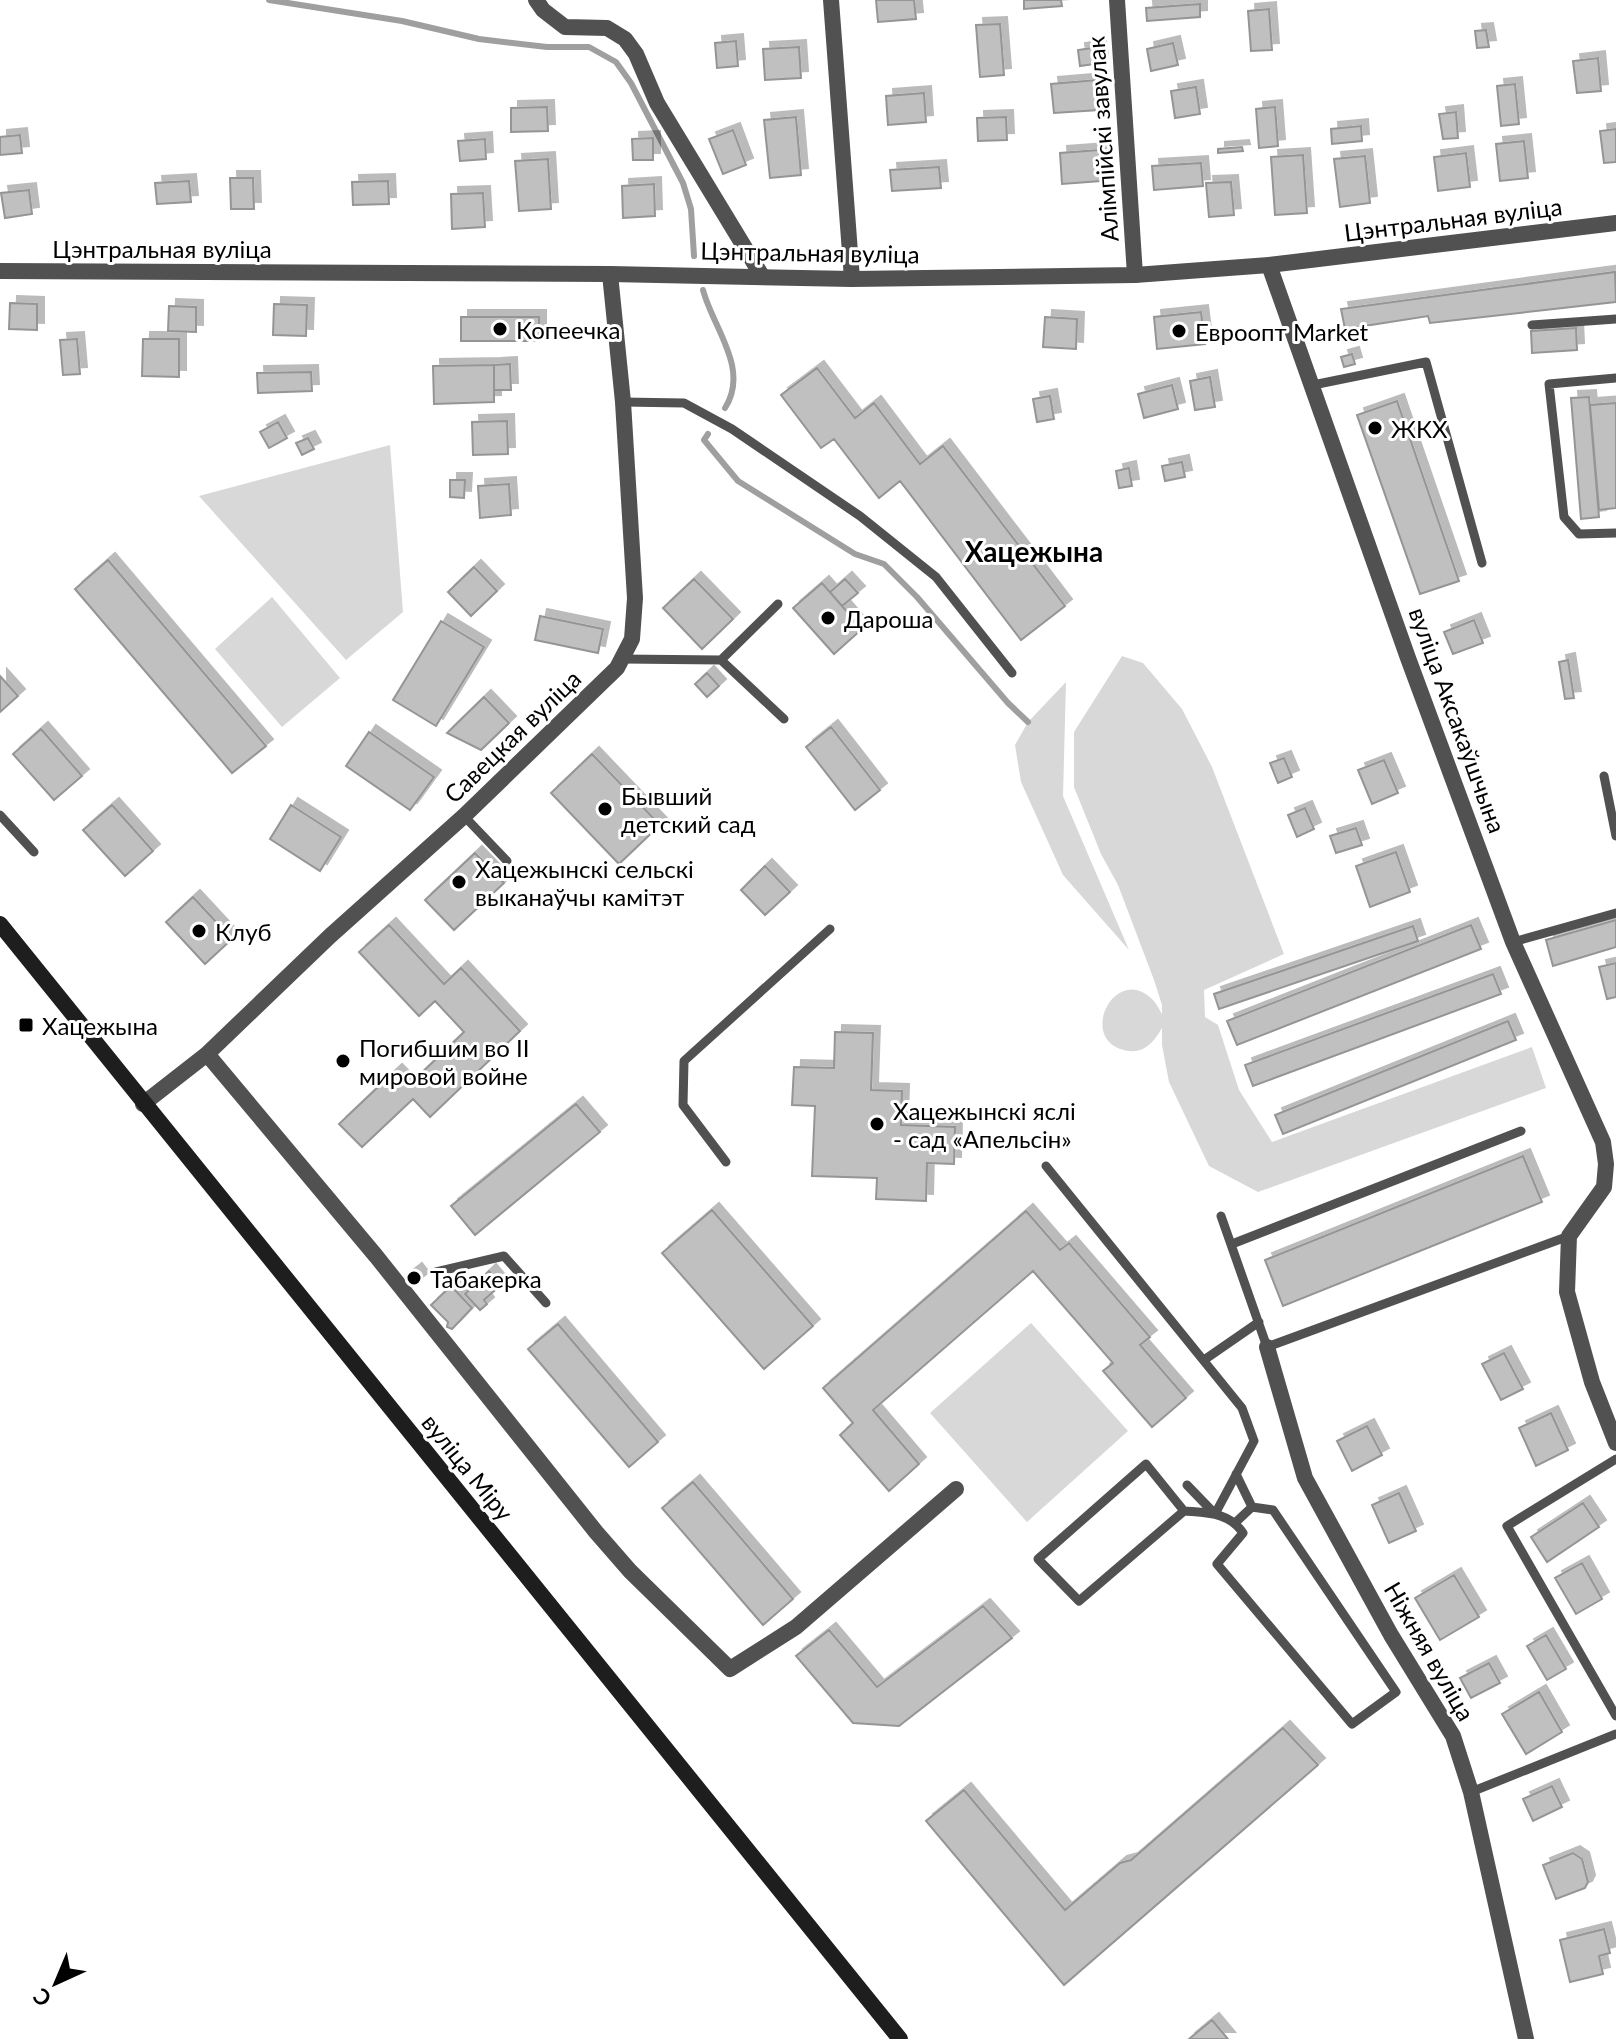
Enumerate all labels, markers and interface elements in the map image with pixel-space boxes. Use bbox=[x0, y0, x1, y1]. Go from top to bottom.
street label: Алімпійскі завулак bbox=[1080, 35, 1124, 243]
street label: Цэнтральная вуліца bbox=[1342, 191, 1564, 247]
street label: Цэнтральная вуліца bbox=[52, 234, 272, 263]
street label: Цэнтральная вуліца bbox=[700, 236, 920, 268]
place label: Копеечка bbox=[516, 315, 620, 344]
place label: Евроопт Market bbox=[1195, 317, 1369, 346]
marker: Копеечка bbox=[491, 320, 509, 338]
marker: Евроопт Market bbox=[1170, 322, 1188, 340]
place label: ЖКХ bbox=[1391, 414, 1448, 443]
marker: ЖКХ bbox=[1366, 419, 1384, 437]
district label: Хацежына bbox=[965, 534, 1103, 568]
street label: вуліца Аксакаўшчына bbox=[1404, 603, 1512, 837]
place label: Дароша bbox=[844, 604, 933, 633]
marker: Дароша bbox=[819, 609, 837, 627]
street label: Савецкая вуліца bbox=[438, 664, 586, 808]
place label: Бывший детский сад bbox=[621, 781, 756, 838]
marker: Бывший детский сад bbox=[596, 800, 614, 818]
place label: Хацежынскі сельскі выканаўчы камітэт bbox=[475, 854, 694, 911]
marker: Хацежынскі сельскі выканаўчы камітэт bbox=[450, 873, 468, 891]
place label: Клуб bbox=[215, 917, 272, 946]
marker: Клуб bbox=[190, 922, 208, 940]
place label: Хацежына bbox=[42, 1011, 158, 1040]
marker: Хацежына bbox=[17, 1016, 35, 1034]
place label: Погибшим во II мировой войне bbox=[359, 1033, 529, 1090]
marker: Погибшим во II мировой войне bbox=[334, 1052, 352, 1070]
place label: Хацежынскі яслі - сад «Апельсін» bbox=[893, 1096, 1076, 1153]
marker: Хацежынскі яслі - сад «Апельсін» bbox=[868, 1115, 886, 1133]
place label: Табакерка bbox=[430, 1264, 542, 1293]
marker: Табакерка bbox=[405, 1269, 423, 1287]
street label: вуліца Міру bbox=[416, 1408, 520, 1527]
street label: Ніжняя вуліца bbox=[1379, 1577, 1481, 1725]
north arrow bbox=[16, 1943, 96, 2023]
text: С bbox=[27, 1983, 56, 2013]

